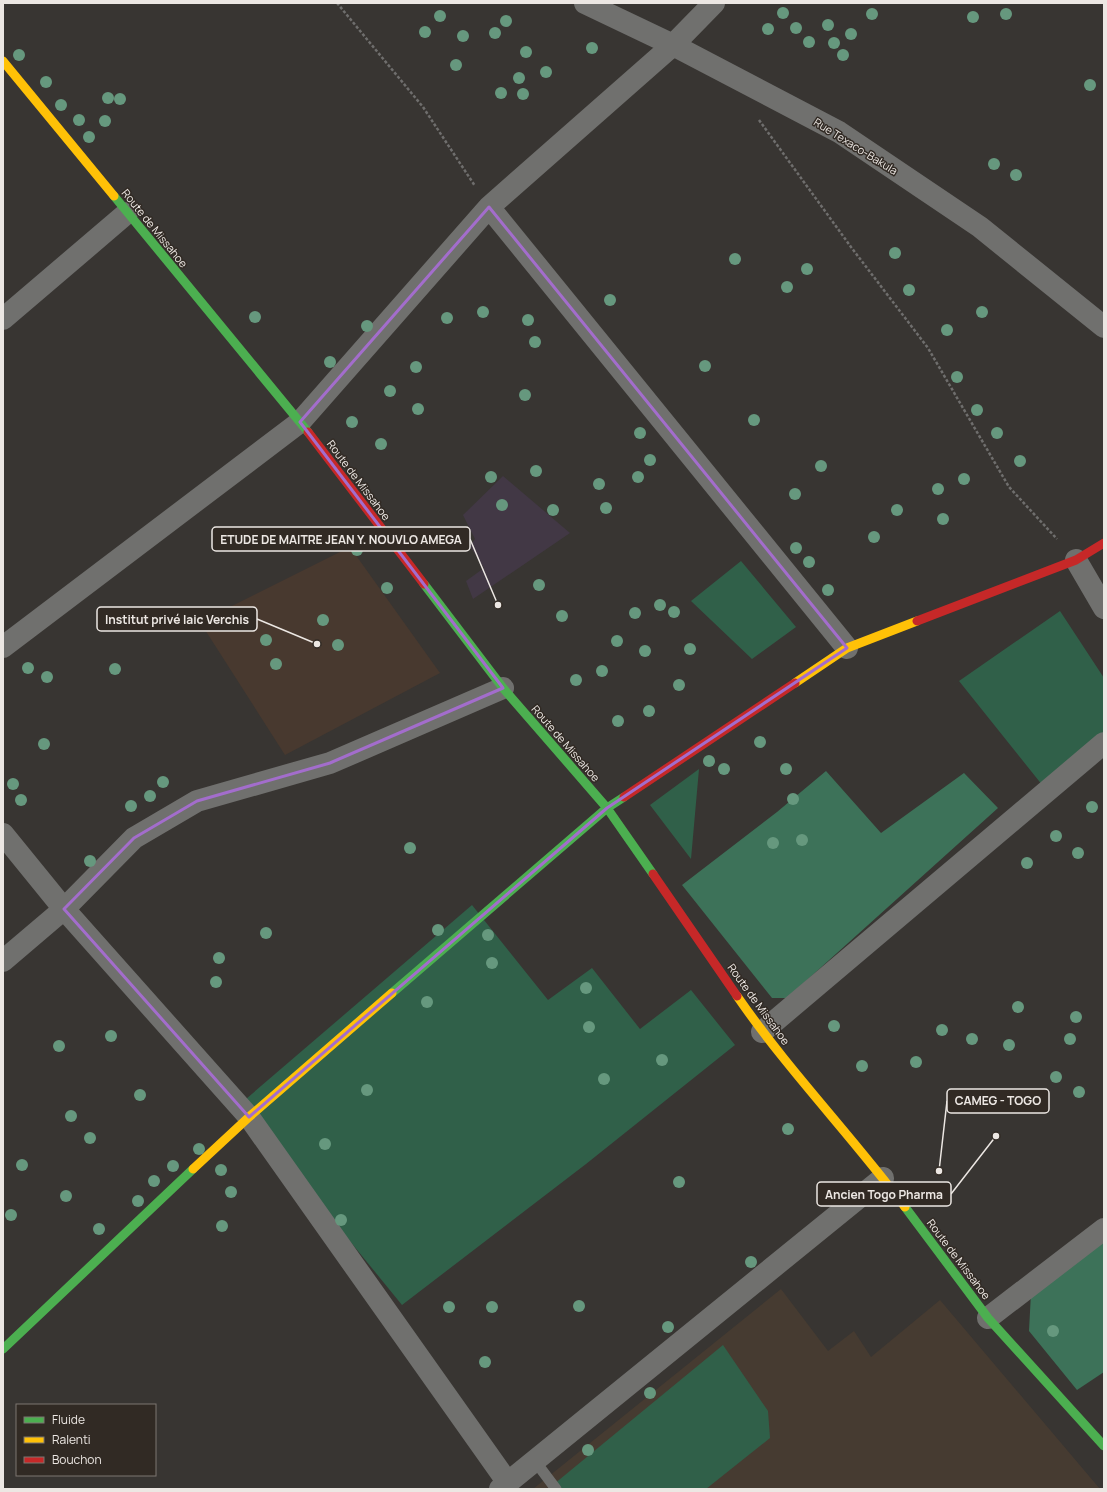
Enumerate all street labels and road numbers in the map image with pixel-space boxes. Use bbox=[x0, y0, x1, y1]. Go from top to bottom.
street label: Rue Texaco-Bakula bbox=[811, 114, 901, 178]
street label: Route de Missahoe bbox=[119, 186, 192, 271]
street label: Route de Missahoe bbox=[324, 437, 394, 524]
street label: Route de Missahoe bbox=[529, 702, 604, 785]
street label: Route de Missahoe bbox=[724, 960, 794, 1048]
street label: Route de Missahoe bbox=[924, 1216, 994, 1303]

